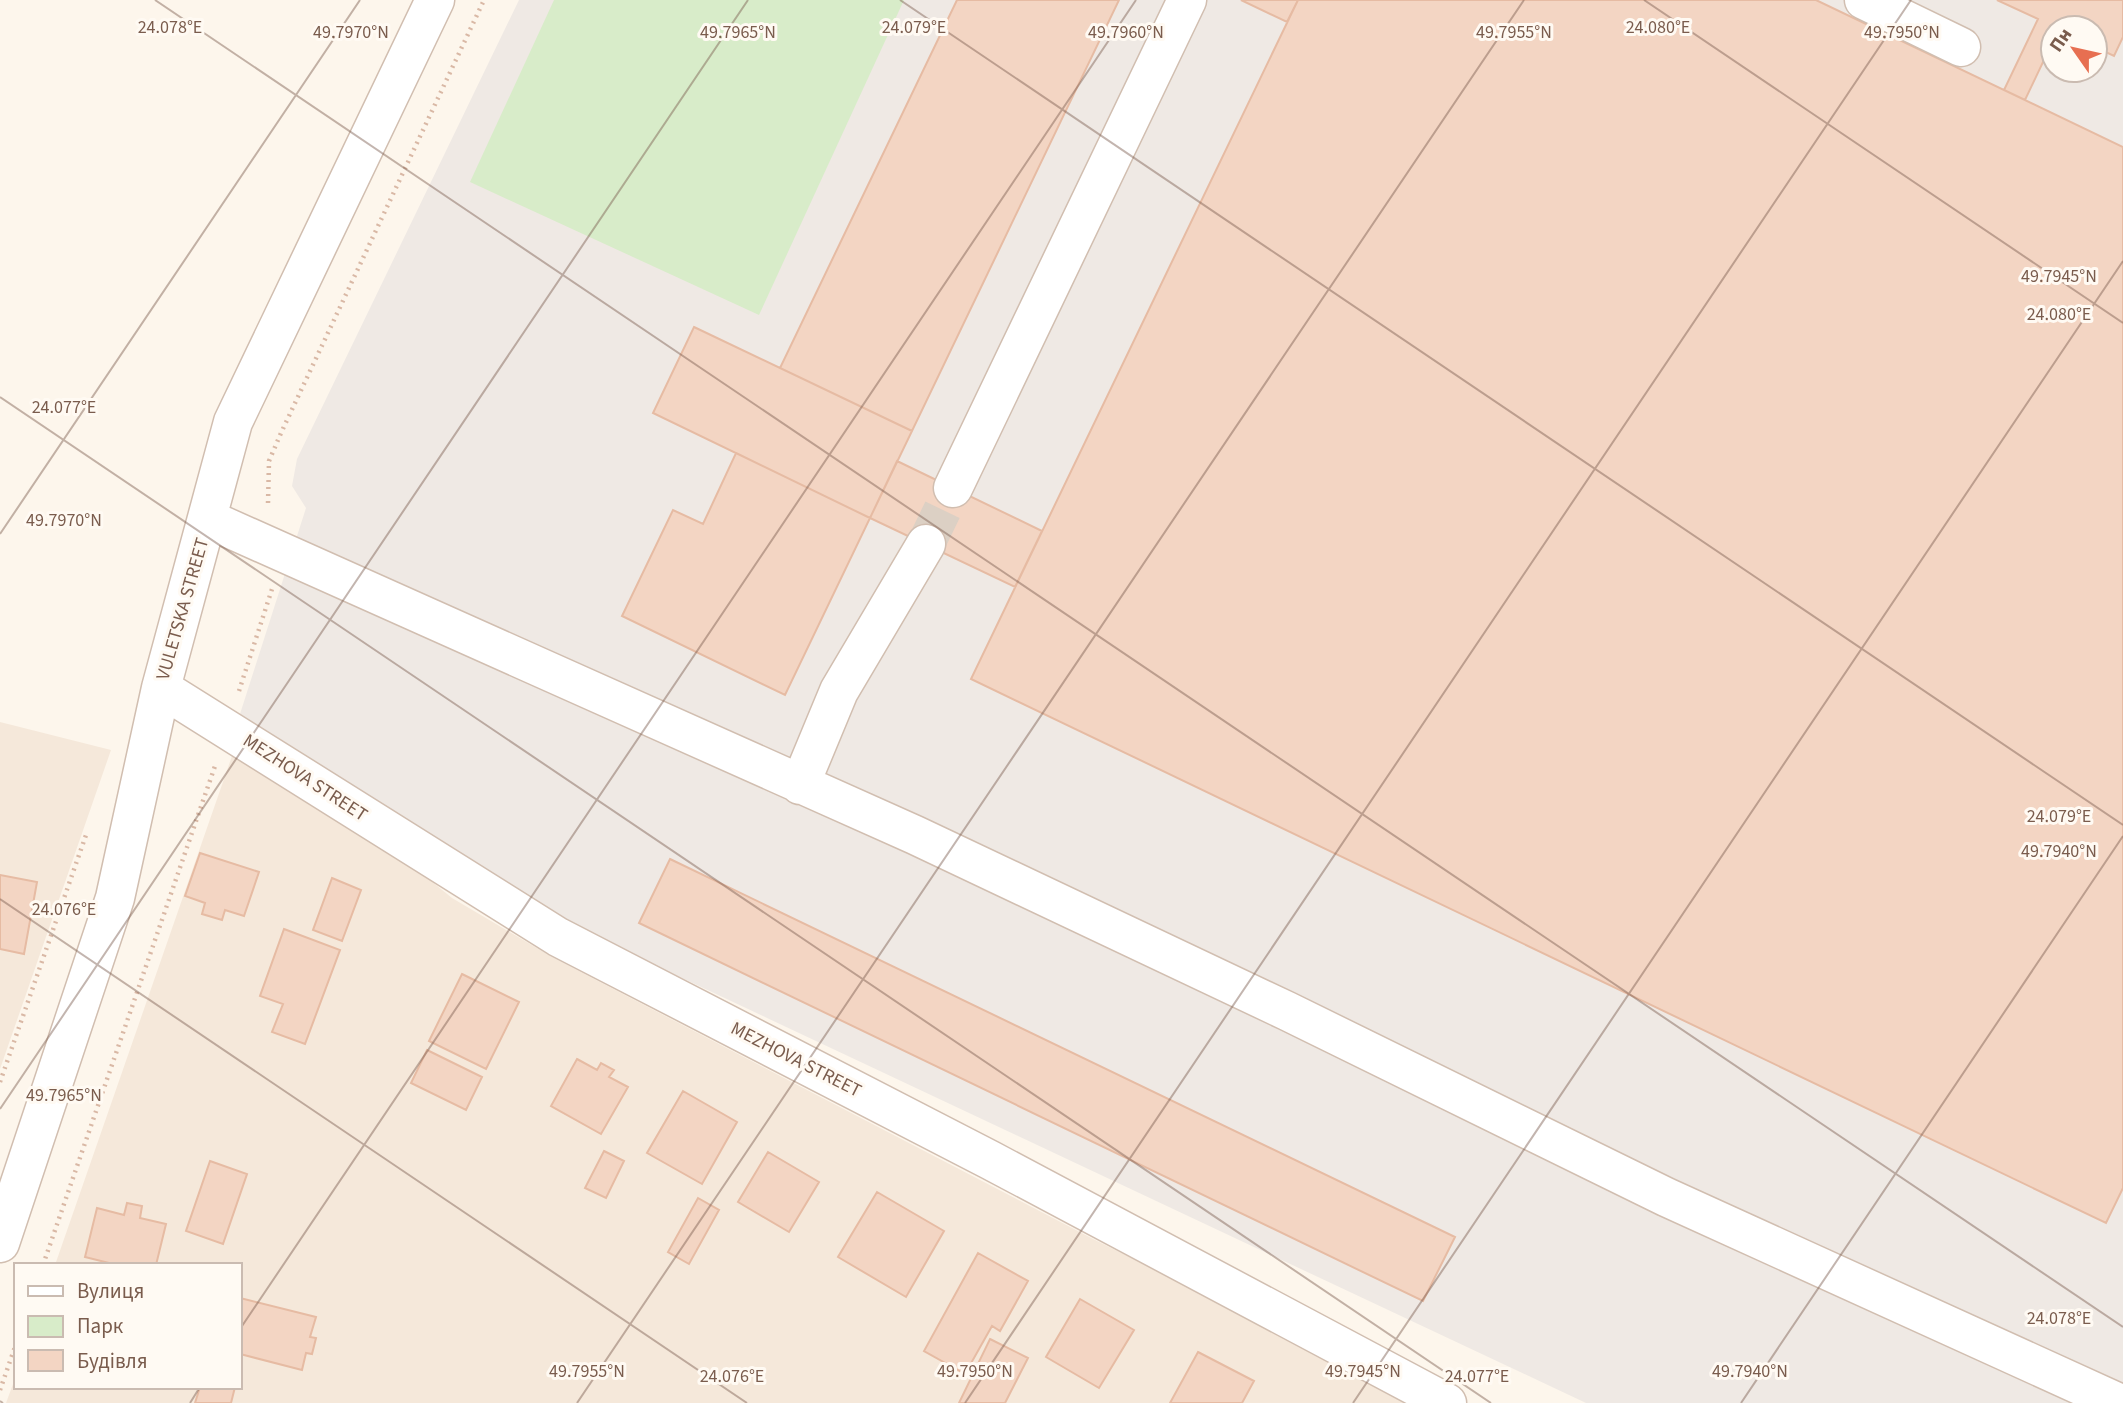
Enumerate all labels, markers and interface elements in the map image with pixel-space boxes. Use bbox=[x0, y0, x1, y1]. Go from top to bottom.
north arrow bbox=[2039, 14, 2109, 84]
text: 24.078°E bbox=[138, 15, 202, 40]
text: 24.079°E bbox=[882, 15, 946, 40]
text: 24.080°E bbox=[1626, 15, 1690, 40]
text: 49.7970°N bbox=[313, 20, 389, 45]
text: 49.7965°N bbox=[700, 20, 776, 45]
text: 49.7960°N bbox=[1088, 20, 1164, 45]
text: 49.7955°N bbox=[1476, 20, 1552, 45]
text: 49.7950°N bbox=[1864, 20, 1940, 45]
text: Пн bbox=[2043, 23, 2079, 58]
text: 49.7945°N bbox=[2021, 264, 2097, 289]
text: 24.080°E bbox=[2027, 302, 2091, 327]
text: 24.077°E bbox=[32, 395, 96, 420]
text: 49.7970°N bbox=[26, 508, 102, 533]
street label: VULETSKA STREET bbox=[150, 535, 216, 683]
street label: MEZHOVA STREET bbox=[237, 728, 373, 828]
text: 24.079°E bbox=[2027, 804, 2091, 829]
text: 49.7940°N bbox=[2021, 839, 2097, 864]
text: 24.076°E bbox=[32, 897, 96, 922]
street label: MEZHOVA STREET bbox=[726, 1015, 866, 1105]
text: 49.7965°N bbox=[26, 1083, 102, 1108]
legend bbox=[14, 1263, 242, 1389]
text: Вулиця bbox=[77, 1276, 144, 1306]
text: 24.078°E bbox=[2027, 1306, 2091, 1331]
text: Парк bbox=[77, 1311, 124, 1341]
text: Будівля bbox=[77, 1346, 148, 1376]
text: 49.7955°N bbox=[549, 1359, 625, 1384]
text: 49.7950°N bbox=[937, 1359, 1013, 1384]
text: 49.7945°N bbox=[1325, 1359, 1401, 1384]
text: 49.7940°N bbox=[1712, 1359, 1788, 1384]
text: 24.076°E bbox=[700, 1364, 764, 1389]
text: 24.077°E bbox=[1445, 1364, 1509, 1389]

